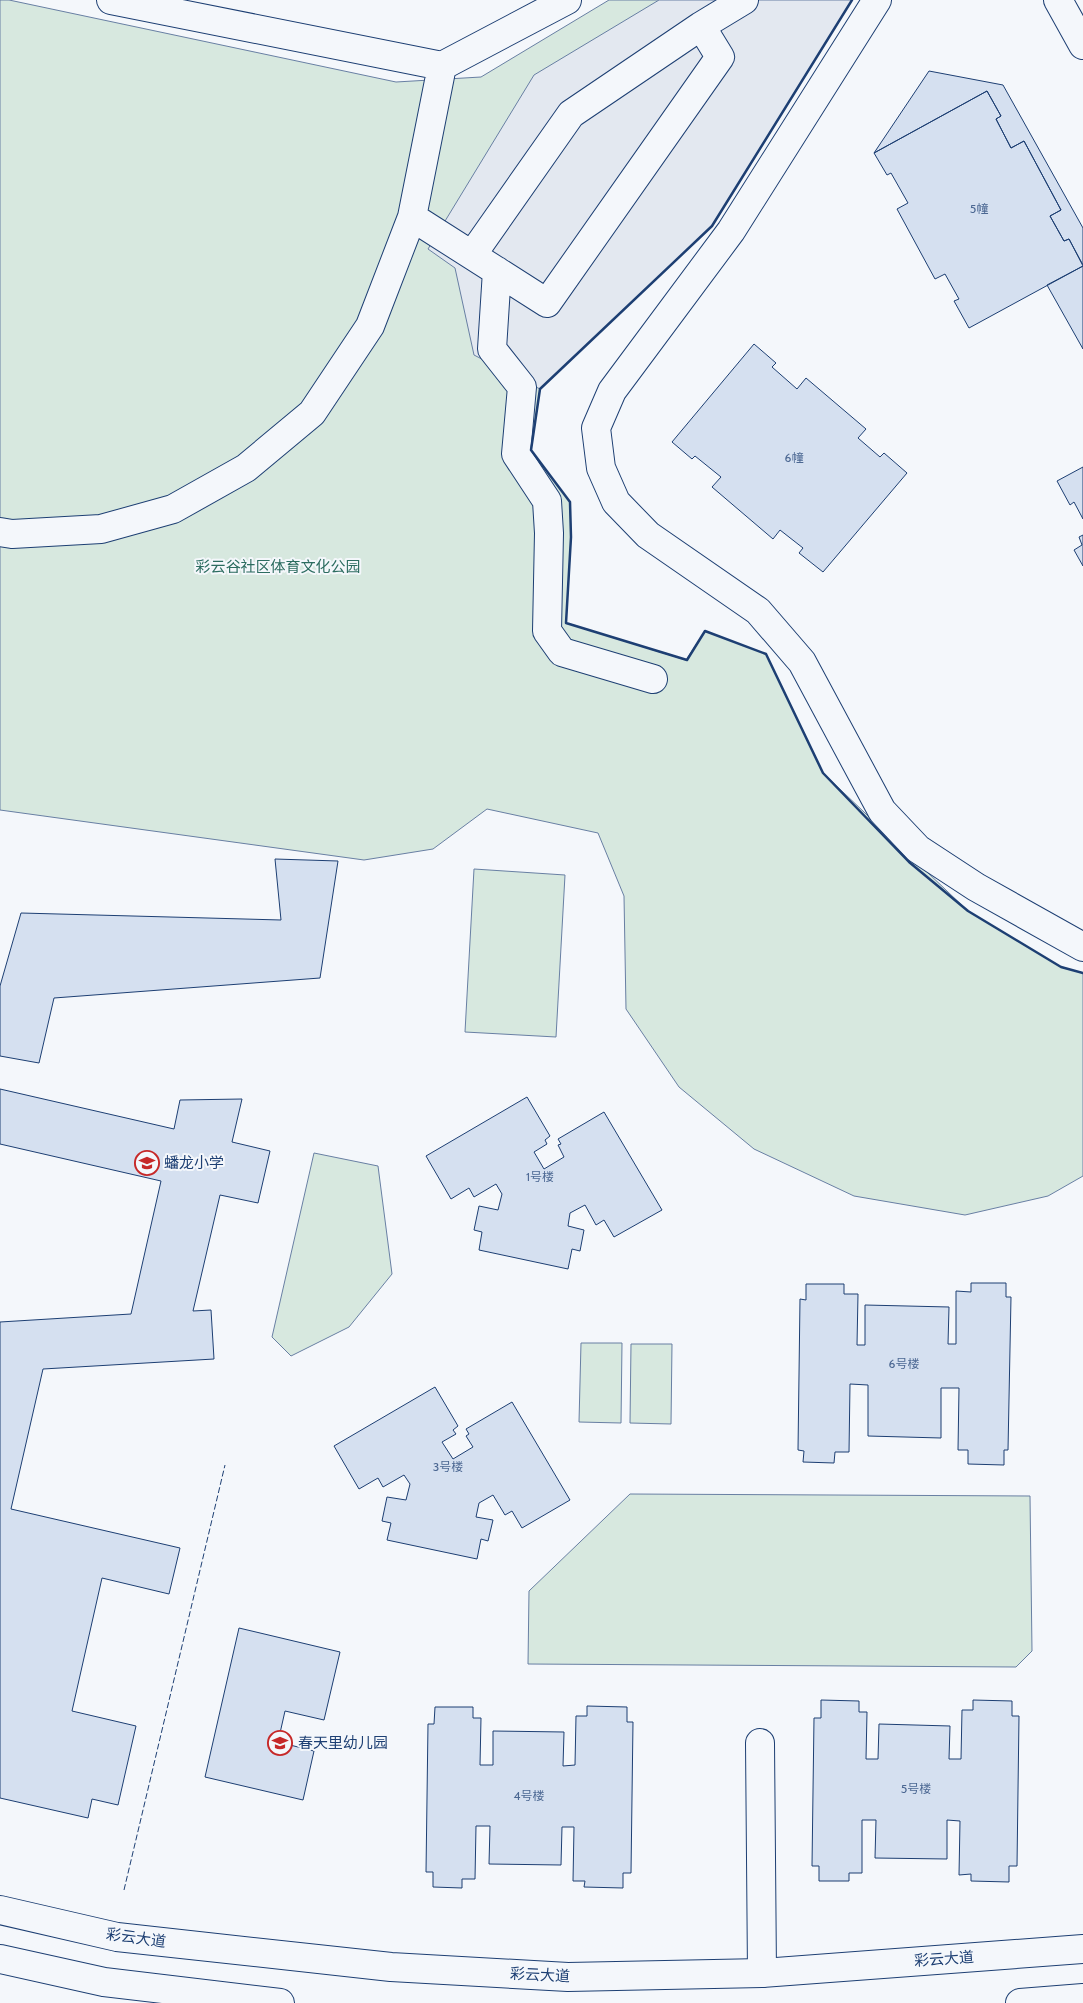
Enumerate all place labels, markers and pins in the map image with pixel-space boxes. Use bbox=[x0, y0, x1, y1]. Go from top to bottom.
school or university icon: 蟠龙小学 bbox=[134, 1150, 160, 1176]
place label: 蟠龙小学 bbox=[164, 1154, 224, 1172]
school or university icon: 春天里幼儿园 bbox=[267, 1730, 293, 1756]
place label: 春天里幼儿园 bbox=[298, 1734, 388, 1752]

